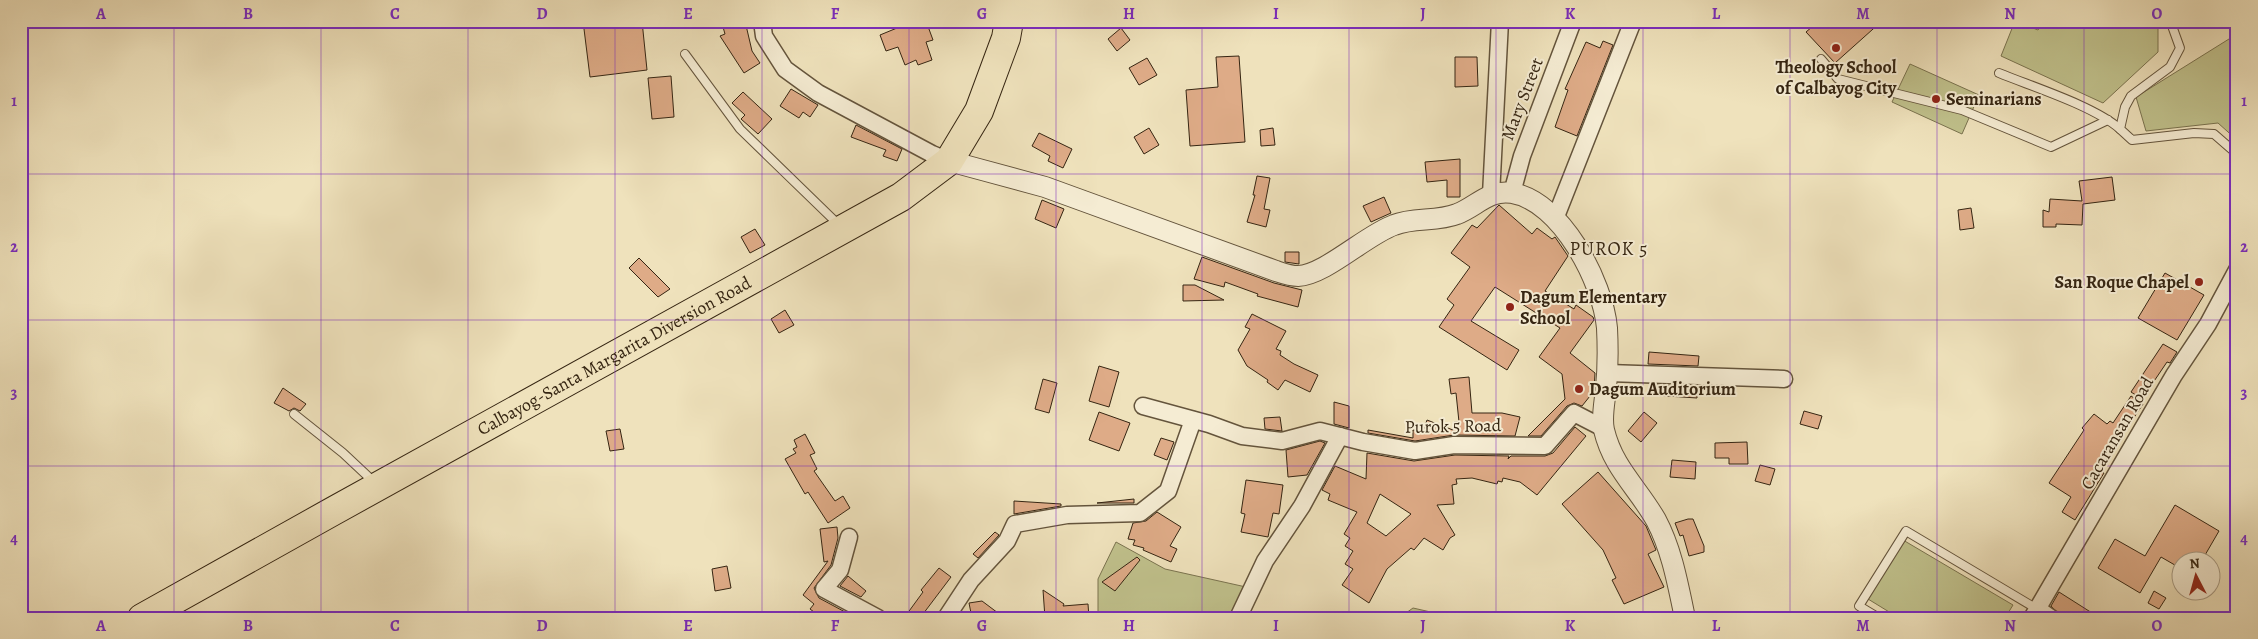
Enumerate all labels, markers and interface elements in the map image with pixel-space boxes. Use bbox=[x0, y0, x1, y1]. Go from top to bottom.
text: A bbox=[95, 3, 107, 25]
text: B bbox=[243, 3, 253, 25]
text: C bbox=[390, 3, 400, 25]
text: D bbox=[536, 3, 548, 25]
text: E bbox=[683, 3, 693, 25]
text: F bbox=[831, 3, 840, 25]
text: G bbox=[977, 3, 987, 25]
text: H bbox=[1123, 3, 1135, 25]
text: I bbox=[1273, 3, 1279, 25]
text: J bbox=[1420, 3, 1426, 25]
text: K bbox=[1565, 3, 1576, 25]
text: L bbox=[1712, 3, 1721, 25]
text: M bbox=[1856, 3, 1870, 25]
text: N bbox=[2004, 3, 2016, 25]
text: O bbox=[2152, 3, 2163, 25]
marker: Theology School of Calbayog City bbox=[1830, 42, 1842, 54]
street label: Mary Street bbox=[1495, 54, 1549, 144]
place label: Theology School of Calbayog City bbox=[1776, 55, 1897, 100]
place label: Seminarians bbox=[1946, 87, 2042, 111]
text: 1 bbox=[11, 90, 17, 112]
text: 1 bbox=[2241, 90, 2247, 112]
marker: Seminarians bbox=[1930, 93, 1942, 105]
text: 2 bbox=[10, 236, 18, 258]
district label: PUROK 5 bbox=[1570, 236, 1648, 262]
text: 2 bbox=[2240, 236, 2248, 258]
street label: Calbayog-Santa Margarita Diversion Road bbox=[473, 270, 756, 441]
place label: San Roque Chapel bbox=[2054, 270, 2189, 294]
marker: San Roque Chapel bbox=[2193, 276, 2205, 288]
place label: Dagum Elementary School bbox=[1520, 285, 1667, 330]
marker: Dagum Elementary School bbox=[1504, 301, 1516, 313]
street label: Cacaransan Road bbox=[2075, 372, 2159, 494]
place label: Dagum Auditorium bbox=[1589, 377, 1736, 401]
text: 3 bbox=[11, 382, 18, 404]
text: 3 bbox=[2241, 382, 2248, 404]
marker: Dagum Auditorium bbox=[1573, 383, 1585, 395]
street label: Purok 5 Road bbox=[1404, 413, 1502, 439]
text: 4 bbox=[10, 528, 18, 550]
text: 4 bbox=[2240, 528, 2248, 550]
north arrow bbox=[2170, 552, 2220, 602]
text: N bbox=[2189, 554, 2201, 574]
text: A bbox=[95, 615, 107, 637]
text: B bbox=[243, 615, 253, 637]
text: C bbox=[390, 615, 400, 637]
text: D bbox=[536, 615, 548, 637]
text: E bbox=[683, 615, 693, 637]
text: F bbox=[831, 615, 840, 637]
text: G bbox=[977, 615, 987, 637]
text: H bbox=[1123, 615, 1135, 637]
text: I bbox=[1273, 615, 1279, 637]
text: J bbox=[1420, 615, 1426, 637]
text: K bbox=[1565, 615, 1576, 637]
text: L bbox=[1712, 615, 1721, 637]
text: M bbox=[1856, 615, 1870, 637]
text: N bbox=[2004, 615, 2016, 637]
text: O bbox=[2152, 615, 2163, 637]

